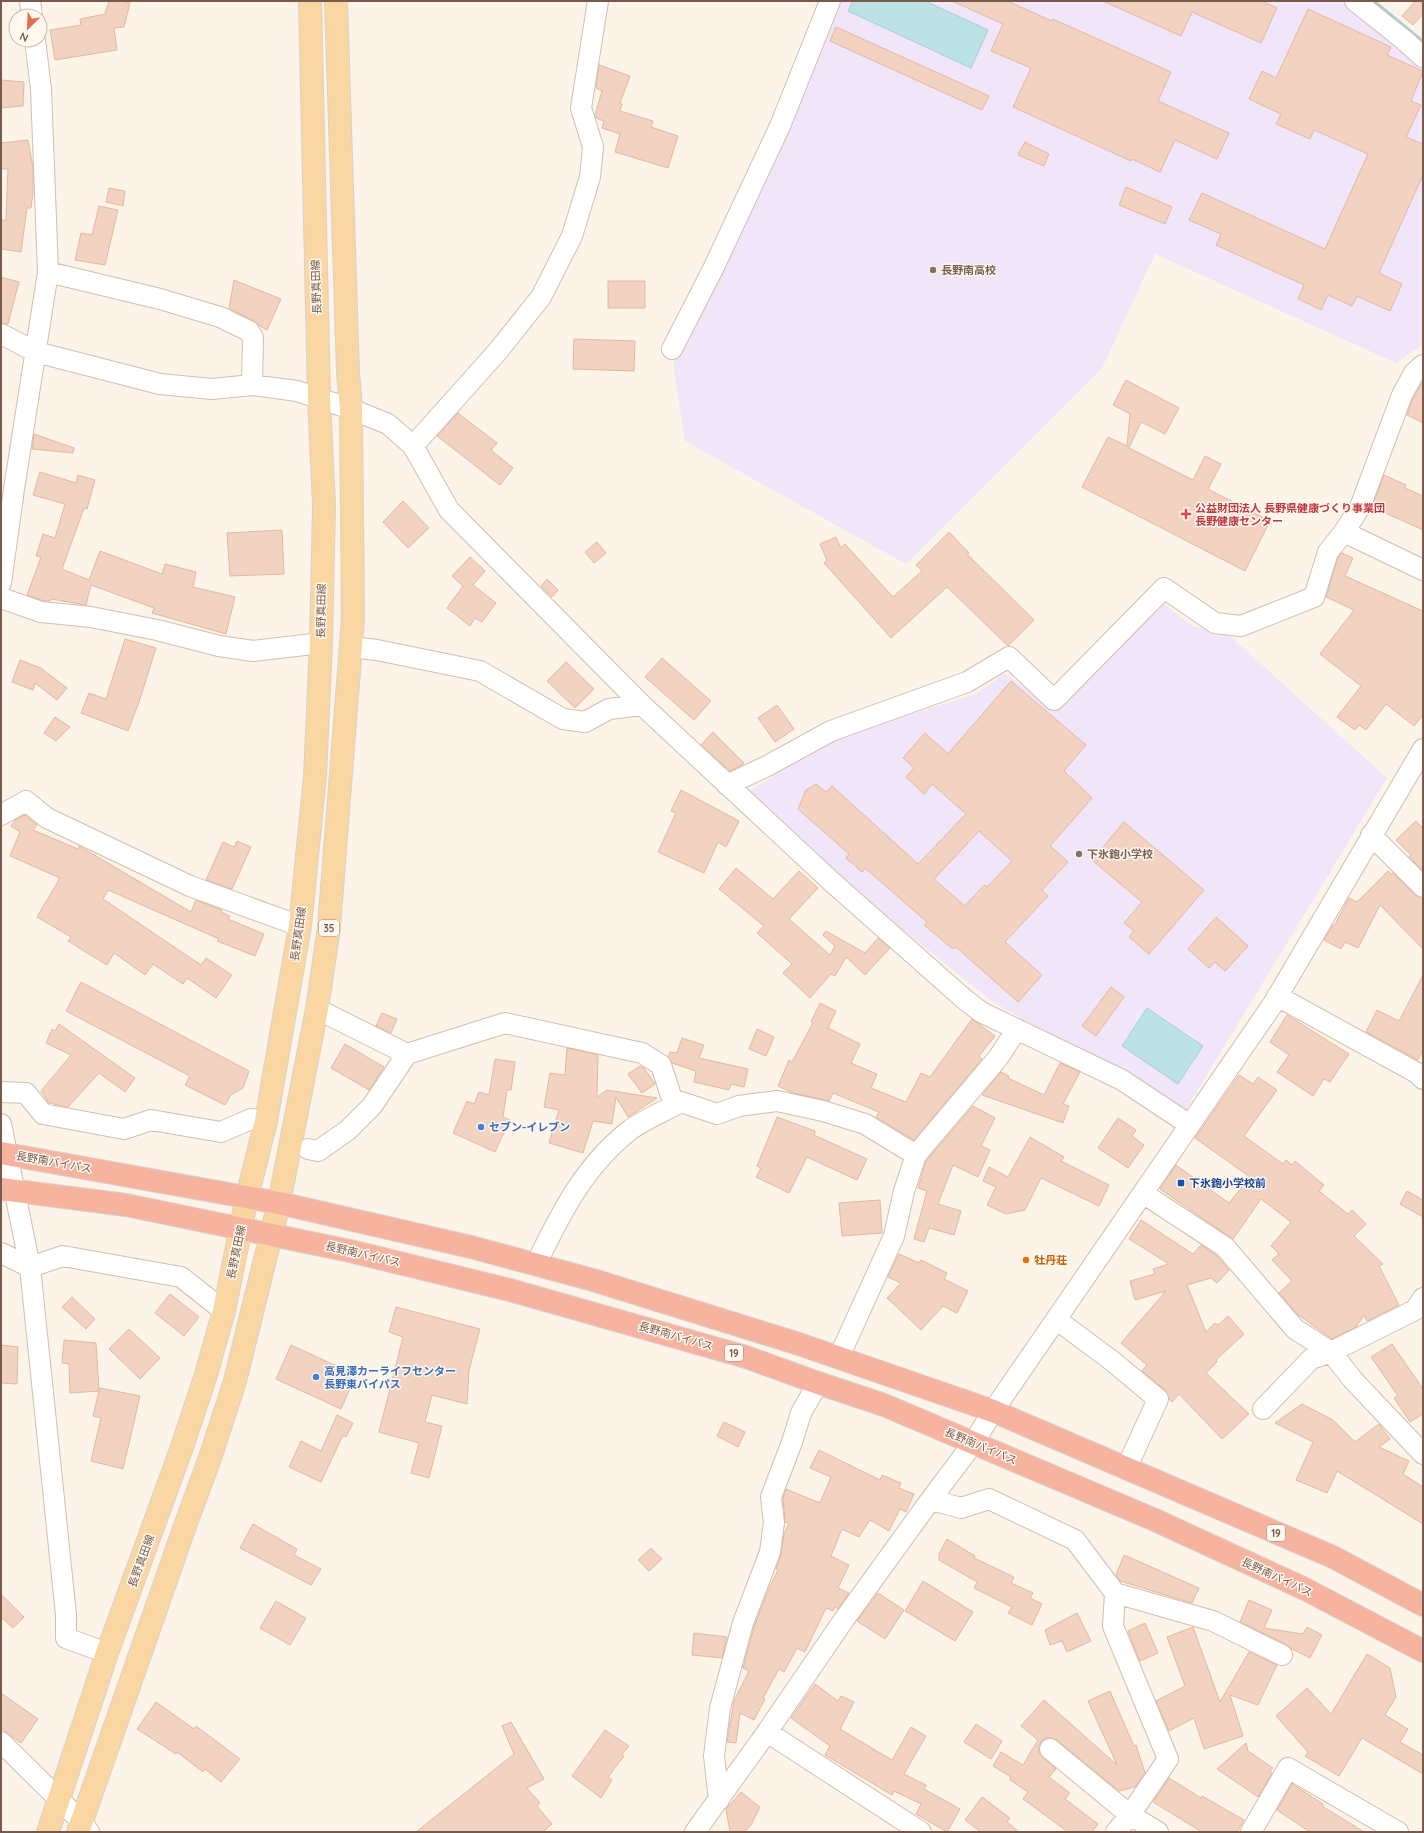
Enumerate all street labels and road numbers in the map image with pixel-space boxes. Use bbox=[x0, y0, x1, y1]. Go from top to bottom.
street label: 長野真田線 bbox=[308, 259, 324, 315]
street label: 長野真田線 bbox=[314, 583, 328, 639]
street label: 長野真田線 bbox=[287, 906, 309, 962]
road number: 35 bbox=[319, 920, 339, 936]
street label: 長野南バイパス bbox=[15, 1148, 93, 1176]
street label: 長野真田線 bbox=[223, 1224, 249, 1280]
street label: 長野南バイパス bbox=[324, 1239, 402, 1269]
street label: 長野南バイパス bbox=[637, 1319, 715, 1353]
road number: 19 bbox=[725, 1345, 743, 1361]
street label: 長野南バイパス bbox=[943, 1425, 1019, 1467]
road number: 19 bbox=[1267, 1525, 1285, 1541]
street label: 長野真田線 bbox=[125, 1533, 157, 1589]
street label: 長野南バイパス bbox=[1239, 1554, 1315, 1600]

